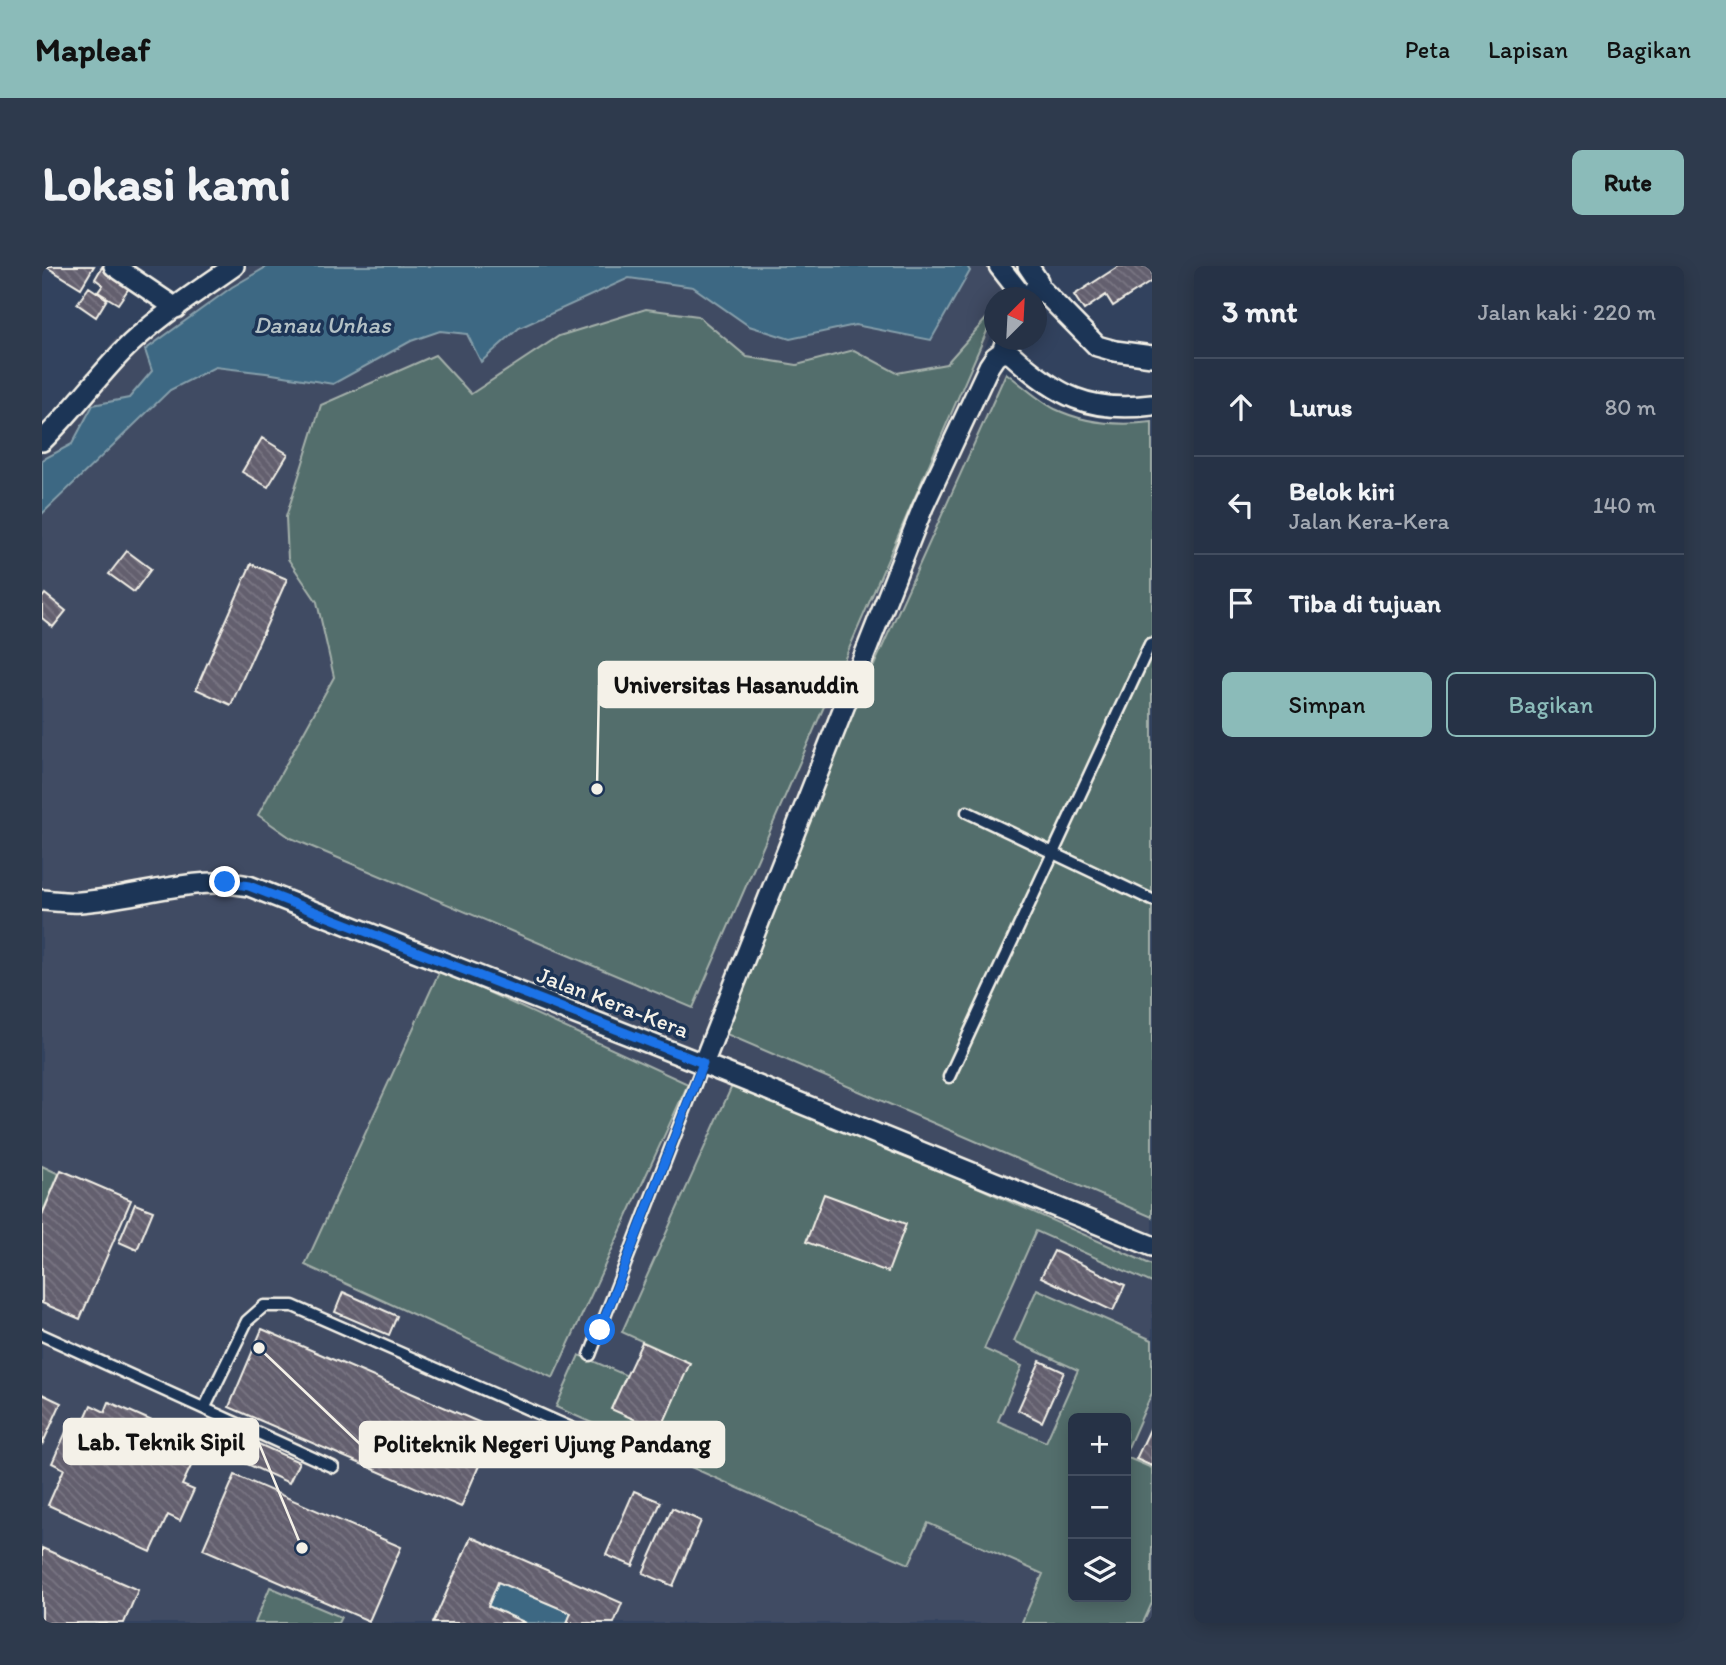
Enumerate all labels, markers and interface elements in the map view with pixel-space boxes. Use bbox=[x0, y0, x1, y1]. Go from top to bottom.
text: Mapleaf bbox=[35, 30, 150, 69]
text: Peta bbox=[1405, 35, 1450, 64]
text: Lapisan bbox=[1488, 35, 1568, 64]
text: Bagikan bbox=[1606, 35, 1691, 64]
button: Rute bbox=[1572, 150, 1684, 215]
text: Lokasi kami bbox=[42, 153, 291, 212]
north arrow bbox=[984, 287, 1047, 350]
text: 3 mnt bbox=[1222, 293, 1298, 330]
text: Jalan kaki · 220 m bbox=[1478, 298, 1656, 326]
water label: Danau Unhas bbox=[253, 310, 392, 339]
icon: ahead bbox=[1222, 388, 1260, 426]
text: Lurus bbox=[1289, 391, 1352, 423]
text: 80 m bbox=[1605, 393, 1656, 421]
text: Belok kiri bbox=[1289, 475, 1395, 507]
icon: left bbox=[1222, 486, 1260, 524]
text: 140 m bbox=[1593, 491, 1656, 519]
text: Jalan Kera-Kera bbox=[1289, 507, 1450, 535]
icon: arrive bbox=[1222, 584, 1260, 622]
text: Tiba di tujuan bbox=[1289, 587, 1441, 619]
callout: Universitas Hasanuddin bbox=[599, 662, 873, 707]
text: Universitas Hasanuddin bbox=[614, 670, 859, 699]
button: Simpan bbox=[1222, 672, 1432, 737]
button: Bagikan bbox=[1446, 672, 1656, 737]
route end bbox=[209, 866, 240, 897]
street label: Jalan Kera-Kera bbox=[533, 960, 693, 1044]
route start bbox=[584, 1314, 615, 1345]
map controls bbox=[1068, 1413, 1131, 1602]
button: + bbox=[1068, 1413, 1131, 1476]
callout: Lab. Teknik Sipil bbox=[64, 1419, 258, 1464]
callout: Politeknik Negeri Ujung Pandang bbox=[360, 1422, 724, 1467]
text: Lab. Teknik Sipil bbox=[77, 1427, 245, 1457]
text: Politeknik Negeri Ujung Pandang bbox=[373, 1429, 712, 1459]
button: − bbox=[1068, 1476, 1131, 1539]
button: layers bbox=[1068, 1539, 1131, 1602]

